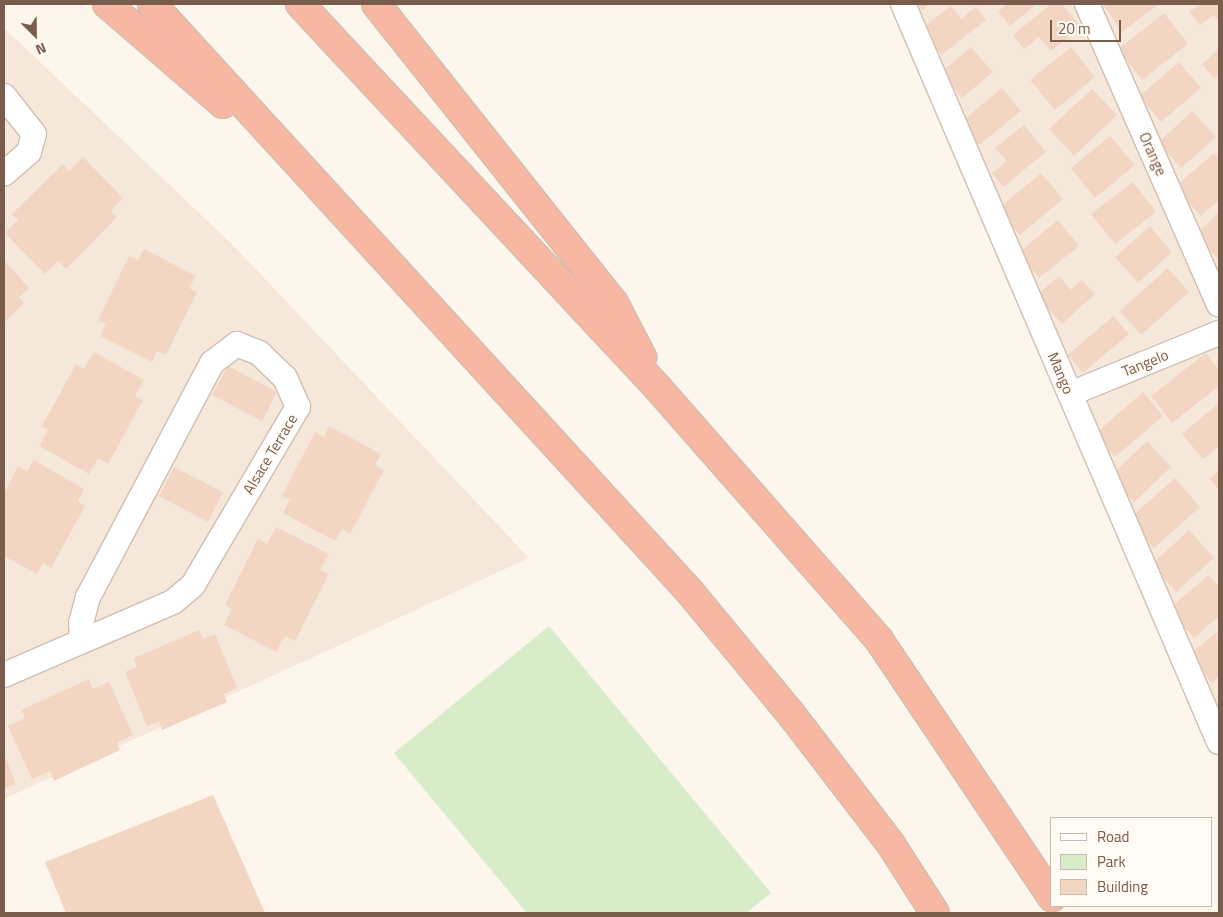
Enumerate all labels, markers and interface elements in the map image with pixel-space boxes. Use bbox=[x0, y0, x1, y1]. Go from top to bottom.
north arrow bbox=[10, 10, 60, 60]
scale bar bbox=[1053, 10, 1124, 42]
text: 20 m bbox=[1058, 17, 1091, 40]
text: N bbox=[32, 38, 50, 61]
street label: Orange bbox=[1135, 129, 1171, 179]
street label: Tangelo bbox=[1119, 346, 1171, 380]
street label: Mango bbox=[1044, 349, 1078, 397]
street label: Alsace Terrace bbox=[239, 411, 301, 497]
legend bbox=[1050, 817, 1213, 907]
text: Road bbox=[1097, 825, 1129, 848]
text: Park bbox=[1097, 850, 1126, 873]
text: Building bbox=[1097, 875, 1148, 898]

